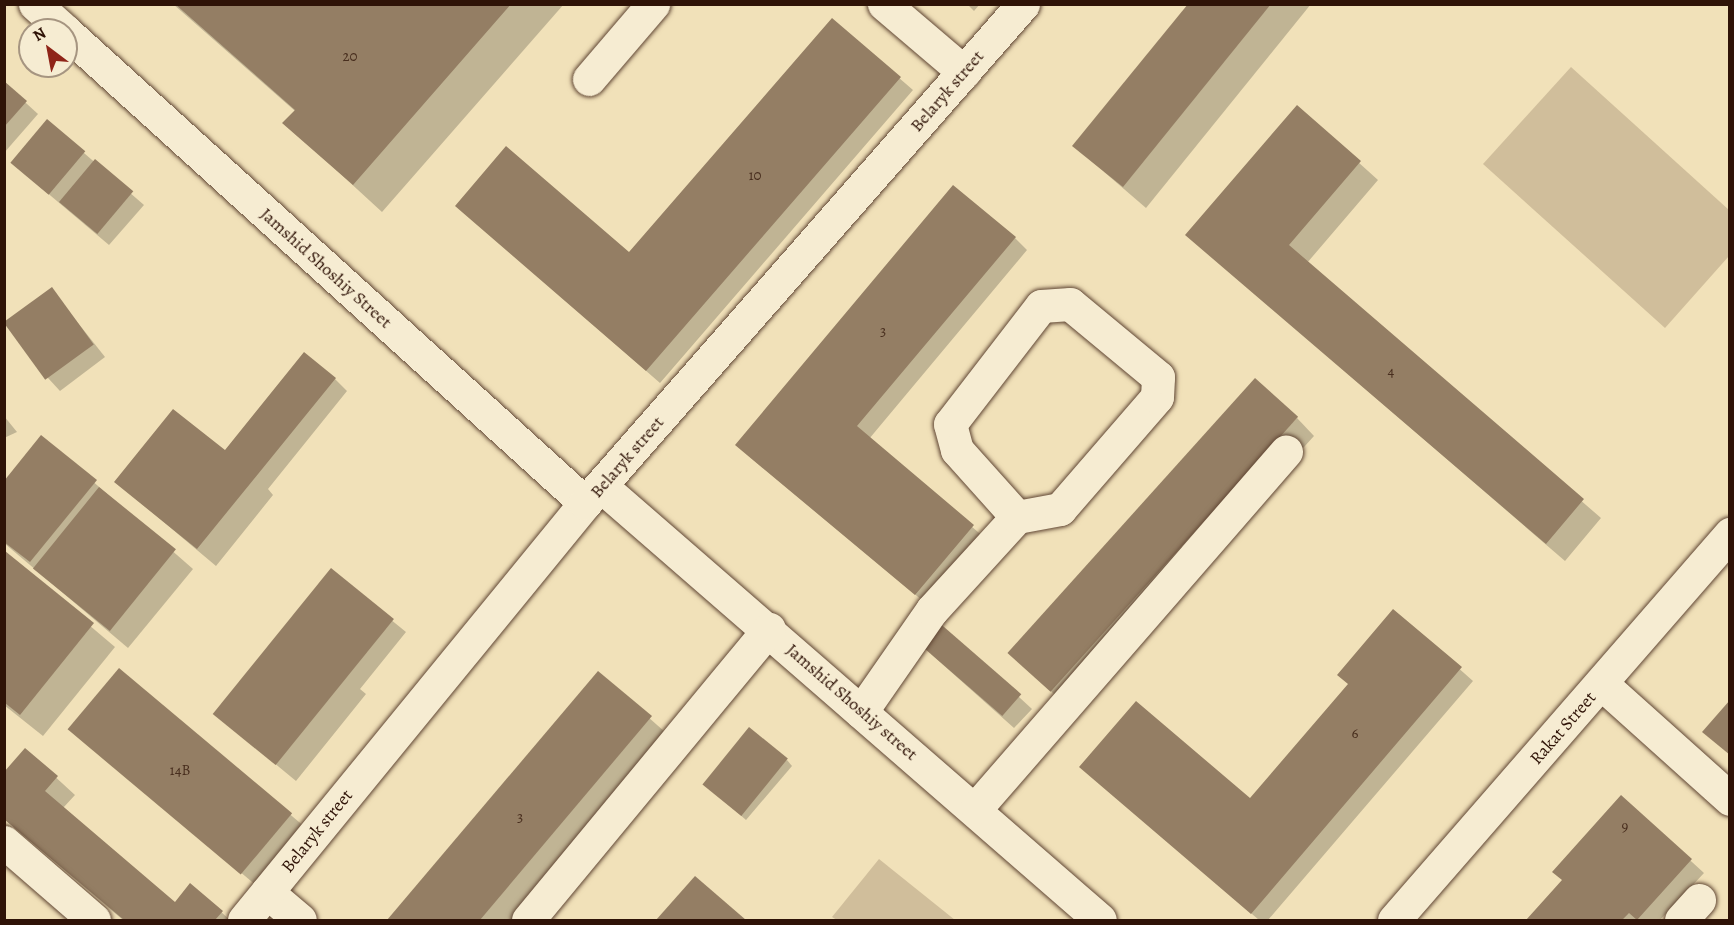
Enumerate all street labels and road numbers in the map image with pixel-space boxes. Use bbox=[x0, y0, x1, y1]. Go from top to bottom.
street label: Belaryk street bbox=[906, 46, 988, 136]
street label: Jamshid Shoshiy Street bbox=[256, 203, 396, 333]
street label: Belaryk street bbox=[586, 412, 668, 502]
street label: Jamshid Shoshiy street bbox=[782, 639, 922, 765]
street label: Rakat Street bbox=[1525, 687, 1601, 769]
street label: Belaryk street bbox=[277, 785, 357, 877]

